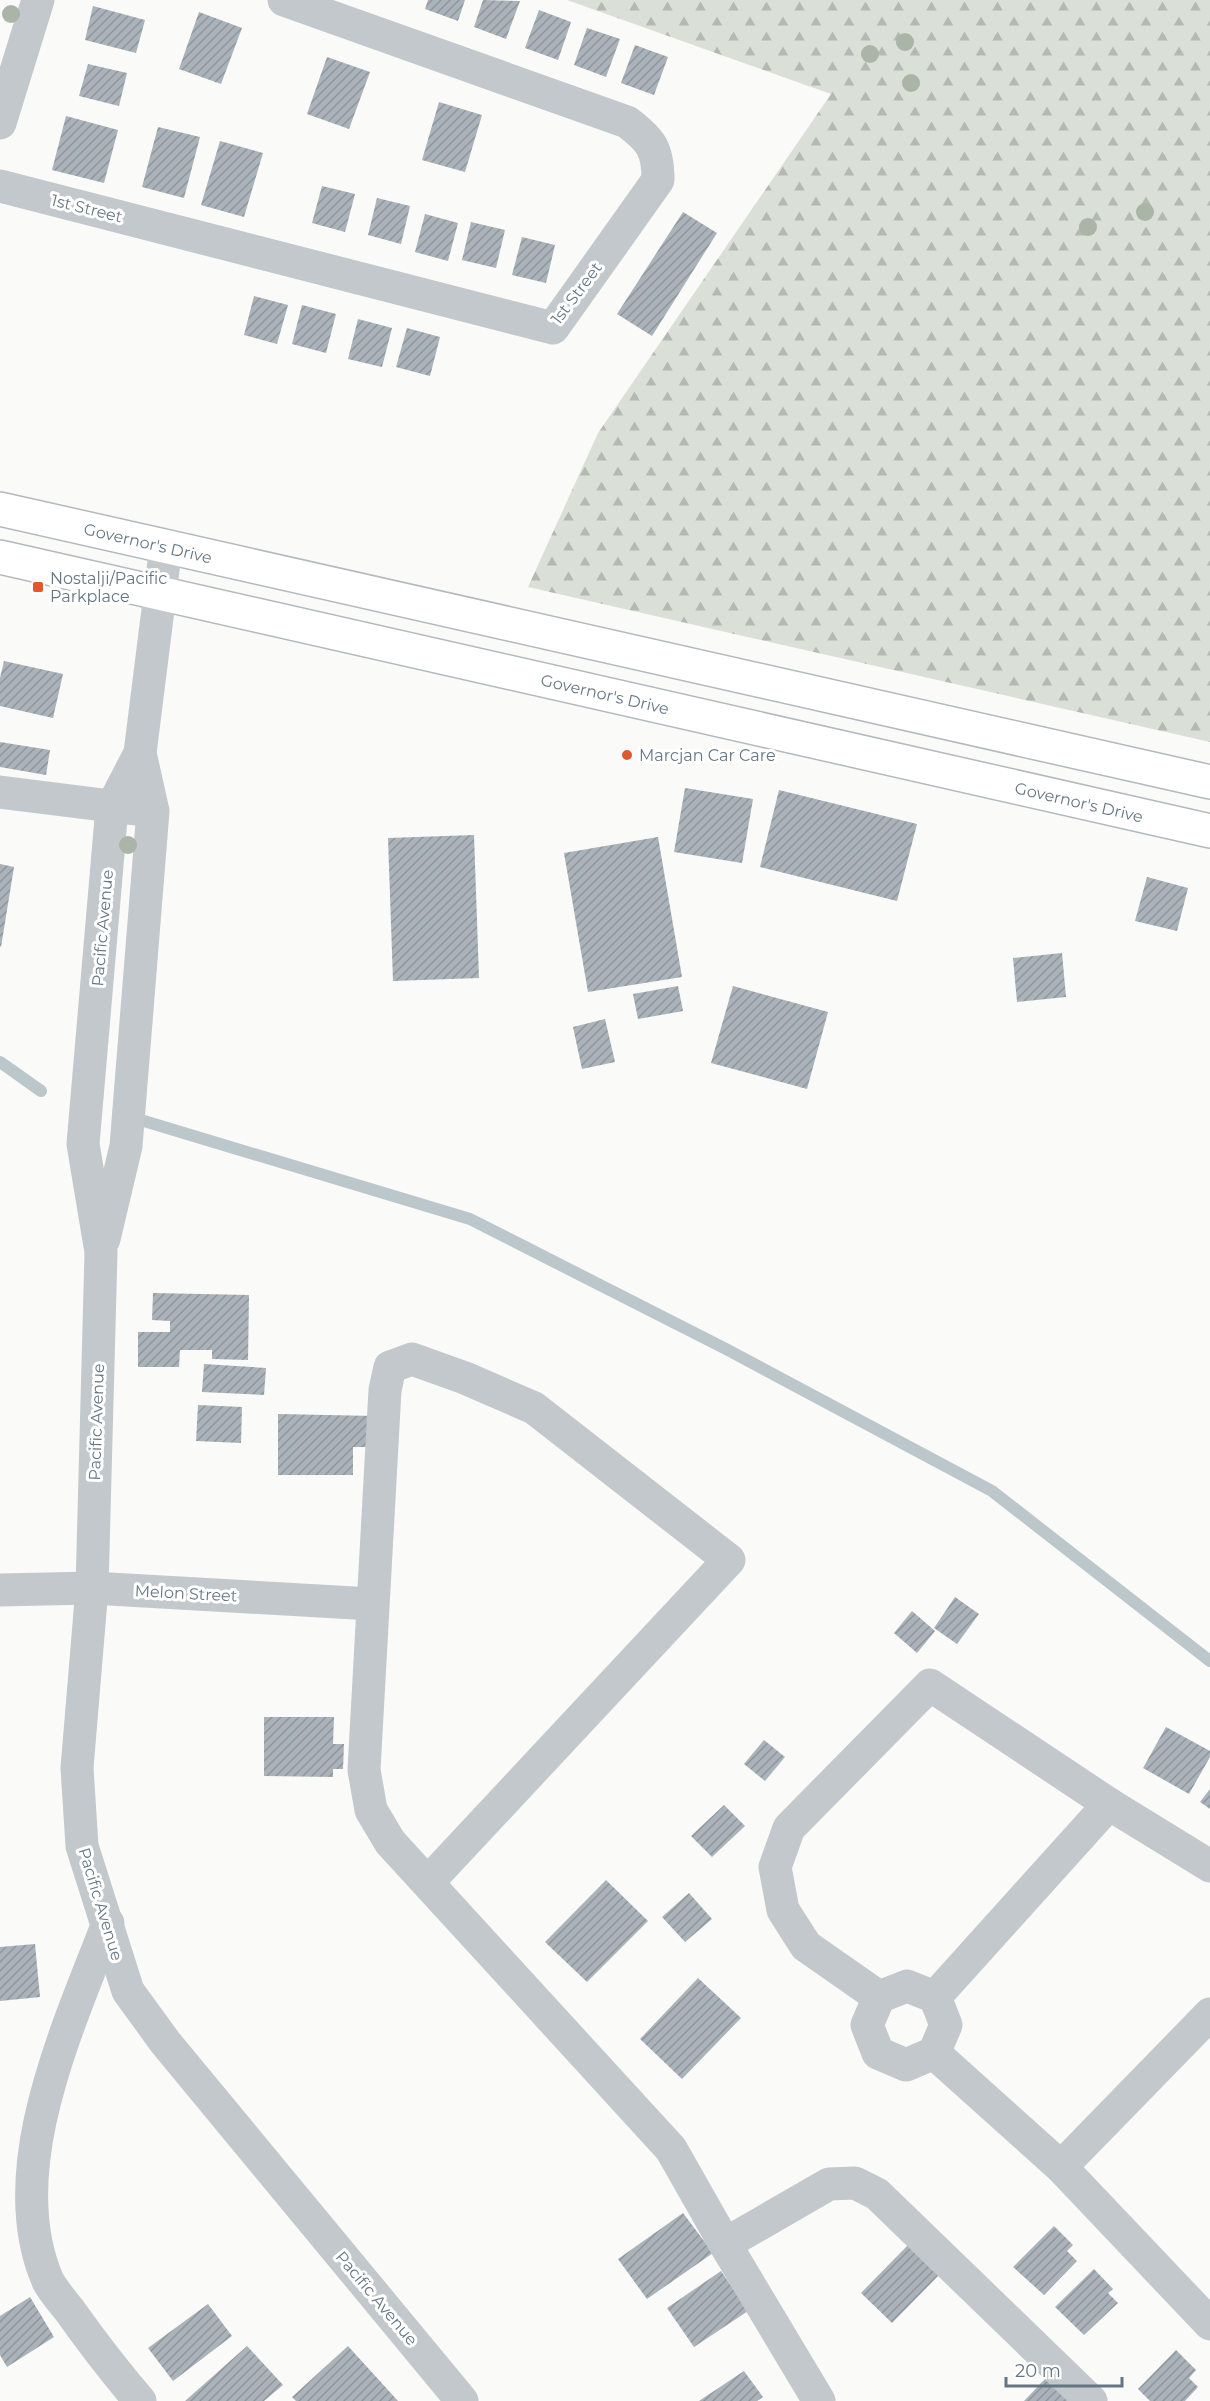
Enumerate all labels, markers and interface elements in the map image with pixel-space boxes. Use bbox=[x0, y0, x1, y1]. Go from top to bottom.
street label: 1st Street bbox=[49, 190, 125, 227]
street label: 1st Street bbox=[547, 258, 606, 328]
street label: Governor's Drive bbox=[82, 520, 214, 567]
place label: Nostalji/Pacific Parkplace bbox=[50, 569, 167, 606]
marker: Nostalji/Pacific Parkplace bbox=[31, 580, 45, 594]
street label: Governor's Drive bbox=[539, 671, 671, 718]
place label: Marcjan Car Care bbox=[639, 746, 776, 765]
marker: Marcjan Car Care bbox=[620, 748, 634, 762]
street label: Governor's Drive bbox=[1013, 779, 1145, 826]
street label: Pacific Avenue bbox=[88, 869, 117, 987]
street label: Pacific Avenue bbox=[85, 1363, 108, 1481]
street label: Melon Street bbox=[134, 1581, 238, 1606]
street label: Pacific Avenue bbox=[74, 1845, 127, 1963]
street label: Pacific Avenue bbox=[332, 2247, 422, 2349]
scale bar bbox=[1006, 2350, 1122, 2388]
text: 20 m bbox=[1015, 2360, 1061, 2382]

